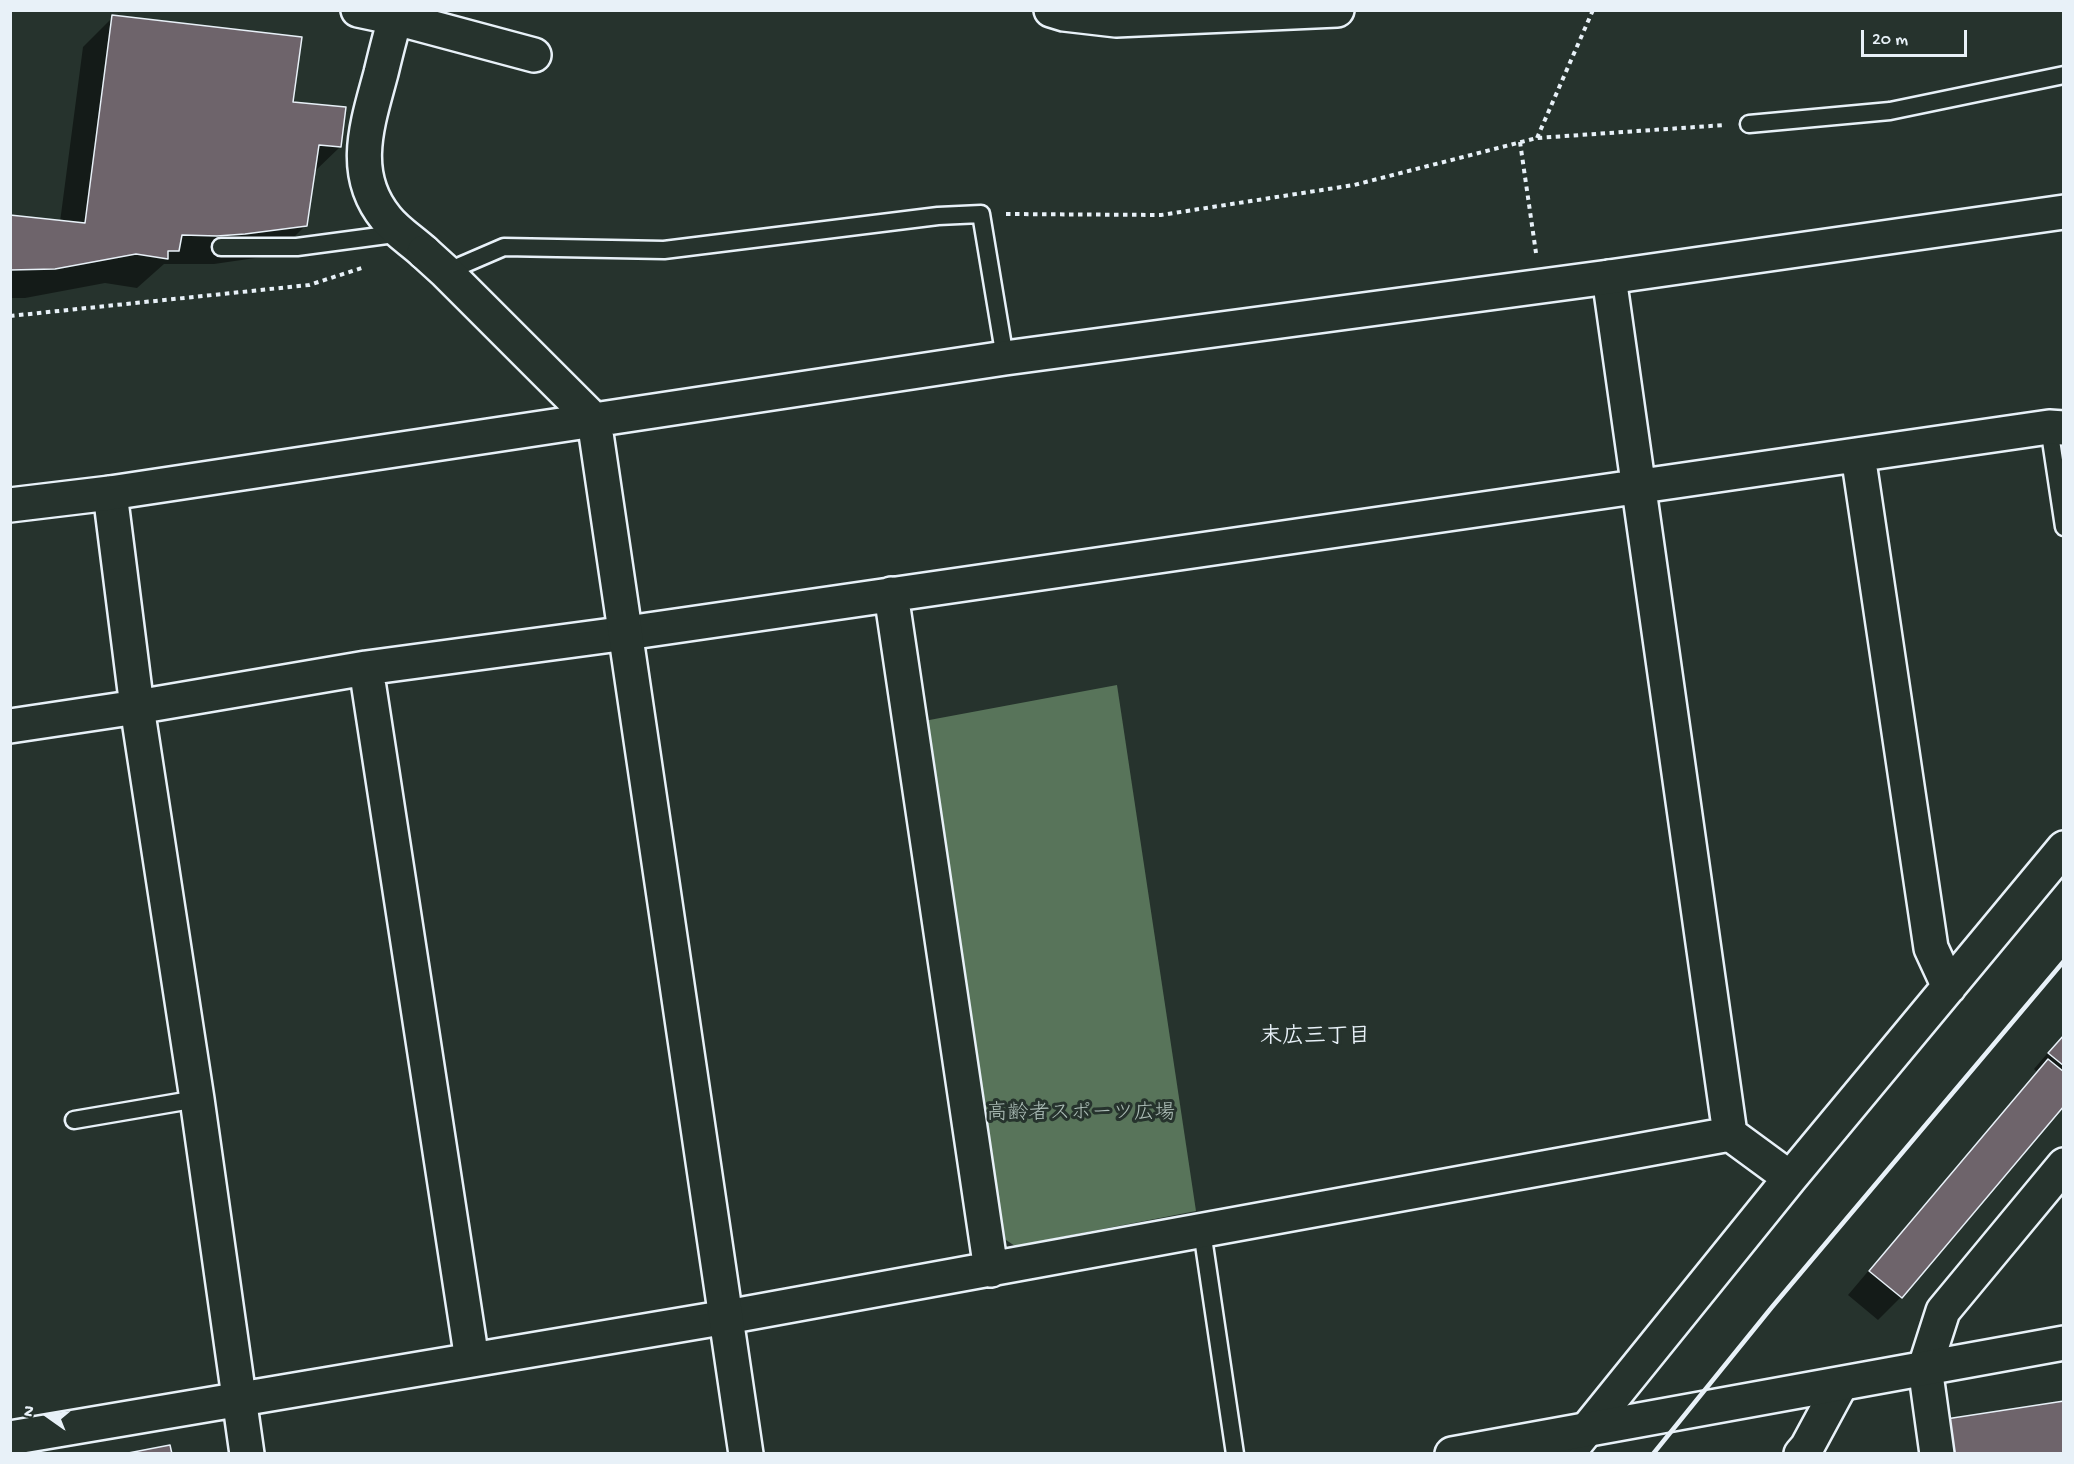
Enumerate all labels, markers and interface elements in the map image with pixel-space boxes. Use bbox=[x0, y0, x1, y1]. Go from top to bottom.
scale bar bbox=[1864, 18, 1970, 56]
text: 20 m bbox=[1872, 30, 1908, 51]
district label: 末広三丁目 bbox=[1260, 1026, 1370, 1052]
park label: 高齢者スポーツ広場 bbox=[987, 1102, 1175, 1128]
north arrow bbox=[18, 1386, 78, 1446]
text: N bbox=[20, 1404, 41, 1419]

